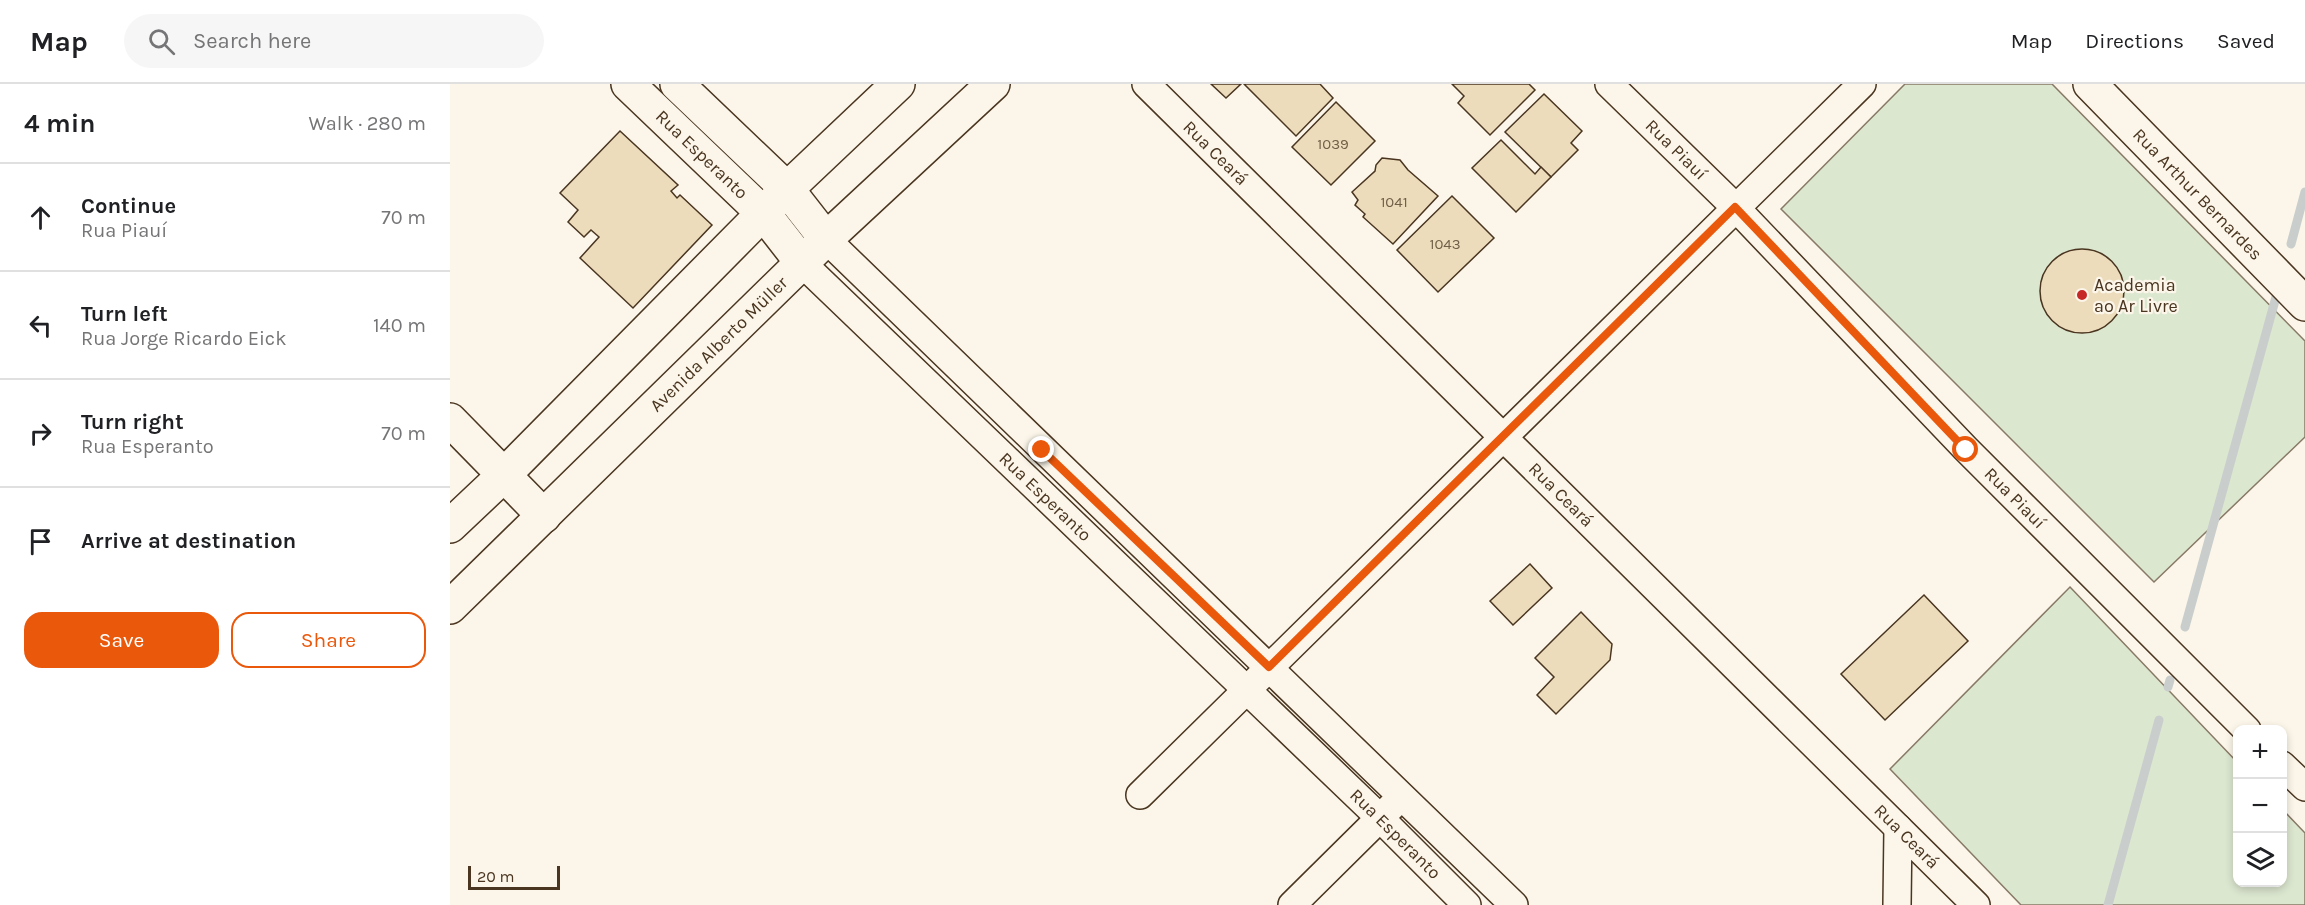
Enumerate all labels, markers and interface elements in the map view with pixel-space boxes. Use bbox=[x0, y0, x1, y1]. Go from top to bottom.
search box bbox=[124, 14, 544, 68]
text: Map bbox=[30, 25, 88, 58]
icon: search bbox=[145, 25, 178, 58]
text: Search here bbox=[193, 28, 311, 54]
text: Map bbox=[2011, 29, 2052, 53]
text: Directions bbox=[2085, 29, 2184, 53]
text: Saved bbox=[2217, 29, 2275, 53]
street label: Rua Esperanto bbox=[651, 105, 753, 204]
text: 4 min bbox=[24, 108, 95, 139]
text: Walk · 280 m bbox=[309, 112, 426, 135]
street label: Rua Piauí bbox=[1641, 115, 1712, 185]
street label: Rua Ceará bbox=[1179, 116, 1253, 190]
street label: Rua Arthur Bernardes bbox=[2128, 124, 2267, 265]
house number: 1039 bbox=[1317, 135, 1349, 153]
text: Continue bbox=[81, 193, 176, 219]
house number: 1041 bbox=[1380, 193, 1408, 211]
icon: ahead bbox=[24, 201, 57, 234]
text: 70 m bbox=[381, 206, 426, 229]
text: Rua Piauí bbox=[81, 219, 167, 242]
house number: 1043 bbox=[1429, 235, 1461, 253]
street label: Avenida Alberto Müller bbox=[645, 271, 793, 416]
place label: Academia ao Ar Livre bbox=[2094, 274, 2178, 317]
marker: Academia ao Ar Livre bbox=[2075, 288, 2089, 302]
text: Turn left bbox=[81, 301, 168, 327]
icon: left bbox=[24, 309, 57, 342]
text: 140 m bbox=[373, 314, 426, 337]
text: Rua Jorge Ricardo Eick bbox=[81, 327, 286, 350]
text: Turn right bbox=[81, 409, 184, 435]
icon: right bbox=[24, 417, 57, 450]
text: 70 m bbox=[381, 422, 426, 445]
text: Rua Esperanto bbox=[81, 435, 214, 458]
route end bbox=[1028, 436, 1054, 462]
route start bbox=[1952, 436, 1978, 462]
street label: Rua Esperanto bbox=[995, 447, 1096, 546]
street label: Rua Ceará bbox=[1524, 458, 1598, 532]
street label: Rua Piauí bbox=[1980, 463, 2051, 534]
icon: arrive bbox=[24, 525, 57, 558]
text: Arrive at destination bbox=[81, 528, 296, 554]
button: Save bbox=[24, 612, 219, 668]
button: Share bbox=[231, 612, 426, 668]
map controls bbox=[2233, 725, 2287, 887]
button: + bbox=[2233, 725, 2287, 779]
button: − bbox=[2233, 779, 2287, 833]
street label: Rua Esperanto bbox=[1345, 784, 1446, 884]
street label: Rua Ceará bbox=[1870, 800, 1944, 873]
button: layers bbox=[2233, 833, 2287, 887]
scale bar bbox=[468, 863, 560, 890]
text: 20 m bbox=[477, 867, 515, 886]

